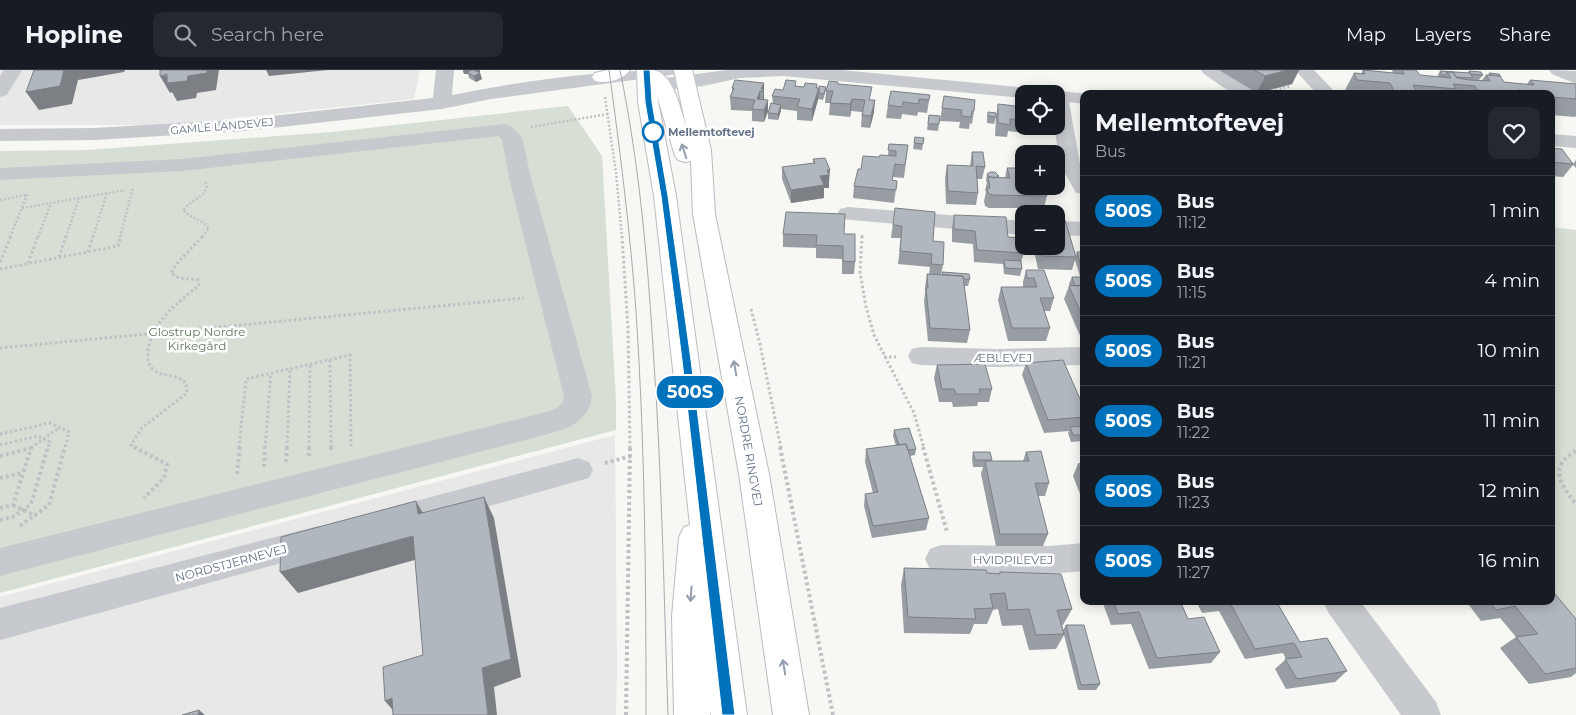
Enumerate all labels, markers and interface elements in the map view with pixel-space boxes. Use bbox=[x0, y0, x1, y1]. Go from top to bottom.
search box bbox=[153, 12, 503, 57]
text: Hopline bbox=[25, 20, 123, 49]
icon: search bbox=[171, 21, 199, 49]
text: Search here bbox=[211, 23, 324, 46]
text: Map bbox=[1346, 24, 1386, 46]
text: Layers bbox=[1414, 24, 1471, 46]
text: Share bbox=[1499, 24, 1551, 46]
map controls bbox=[1015, 85, 1065, 255]
button: locate bbox=[1015, 85, 1065, 135]
button: heart bbox=[1488, 107, 1540, 159]
text: Mellemtoftevej bbox=[1095, 108, 1284, 137]
street label: GAMLE LANDEVEJ bbox=[170, 115, 274, 137]
marker: Mellemtoftevej bbox=[642, 121, 664, 143]
place label: Mellemtoftevej bbox=[668, 125, 755, 139]
text: Bus bbox=[1095, 142, 1126, 161]
one-way arrow bbox=[678, 144, 688, 160]
button: + bbox=[1015, 145, 1065, 195]
text: Bus bbox=[1177, 190, 1214, 213]
text: 1 min bbox=[1490, 199, 1540, 222]
text: 500S bbox=[1105, 200, 1152, 222]
button: − bbox=[1015, 205, 1065, 255]
text: 11:12 bbox=[1177, 213, 1206, 232]
text: Bus bbox=[1177, 260, 1214, 283]
text: 4 min bbox=[1484, 269, 1540, 292]
text: 500S bbox=[1105, 270, 1152, 292]
text: 11:15 bbox=[1177, 283, 1206, 302]
park label: Glostrup Nordre Kirkegård bbox=[149, 324, 245, 353]
text: Bus bbox=[1177, 330, 1214, 353]
text: 10 min bbox=[1477, 339, 1540, 362]
text: 500S bbox=[1105, 340, 1152, 362]
street label: ÆBLEVEJ bbox=[974, 350, 1032, 365]
text: 11:21 bbox=[1177, 353, 1206, 372]
one-way arrow bbox=[729, 361, 739, 377]
line badge: 500S bbox=[655, 376, 725, 408]
text: 500S bbox=[667, 381, 713, 403]
street label: NORDRE RINGVEJ bbox=[732, 395, 766, 507]
text: Bus bbox=[1177, 400, 1214, 423]
text: 11 min bbox=[1483, 409, 1540, 432]
text: 500S bbox=[1105, 410, 1152, 432]
text: 11:22 bbox=[1177, 423, 1210, 442]
text: Bus bbox=[1177, 470, 1214, 493]
text: 12 min bbox=[1479, 479, 1540, 502]
text: 500S bbox=[1105, 480, 1152, 502]
text: 11:23 bbox=[1177, 493, 1210, 512]
text: Bus bbox=[1177, 540, 1214, 563]
street label: NORDSTJERNEVEJ bbox=[173, 541, 289, 585]
text: 16 min bbox=[1478, 549, 1540, 572]
text: 500S bbox=[1105, 550, 1152, 572]
street label: HVIDPILEVEJ bbox=[973, 552, 1053, 567]
text: 11:27 bbox=[1177, 563, 1210, 582]
one-way arrow bbox=[686, 585, 695, 601]
one-way arrow bbox=[779, 659, 789, 675]

